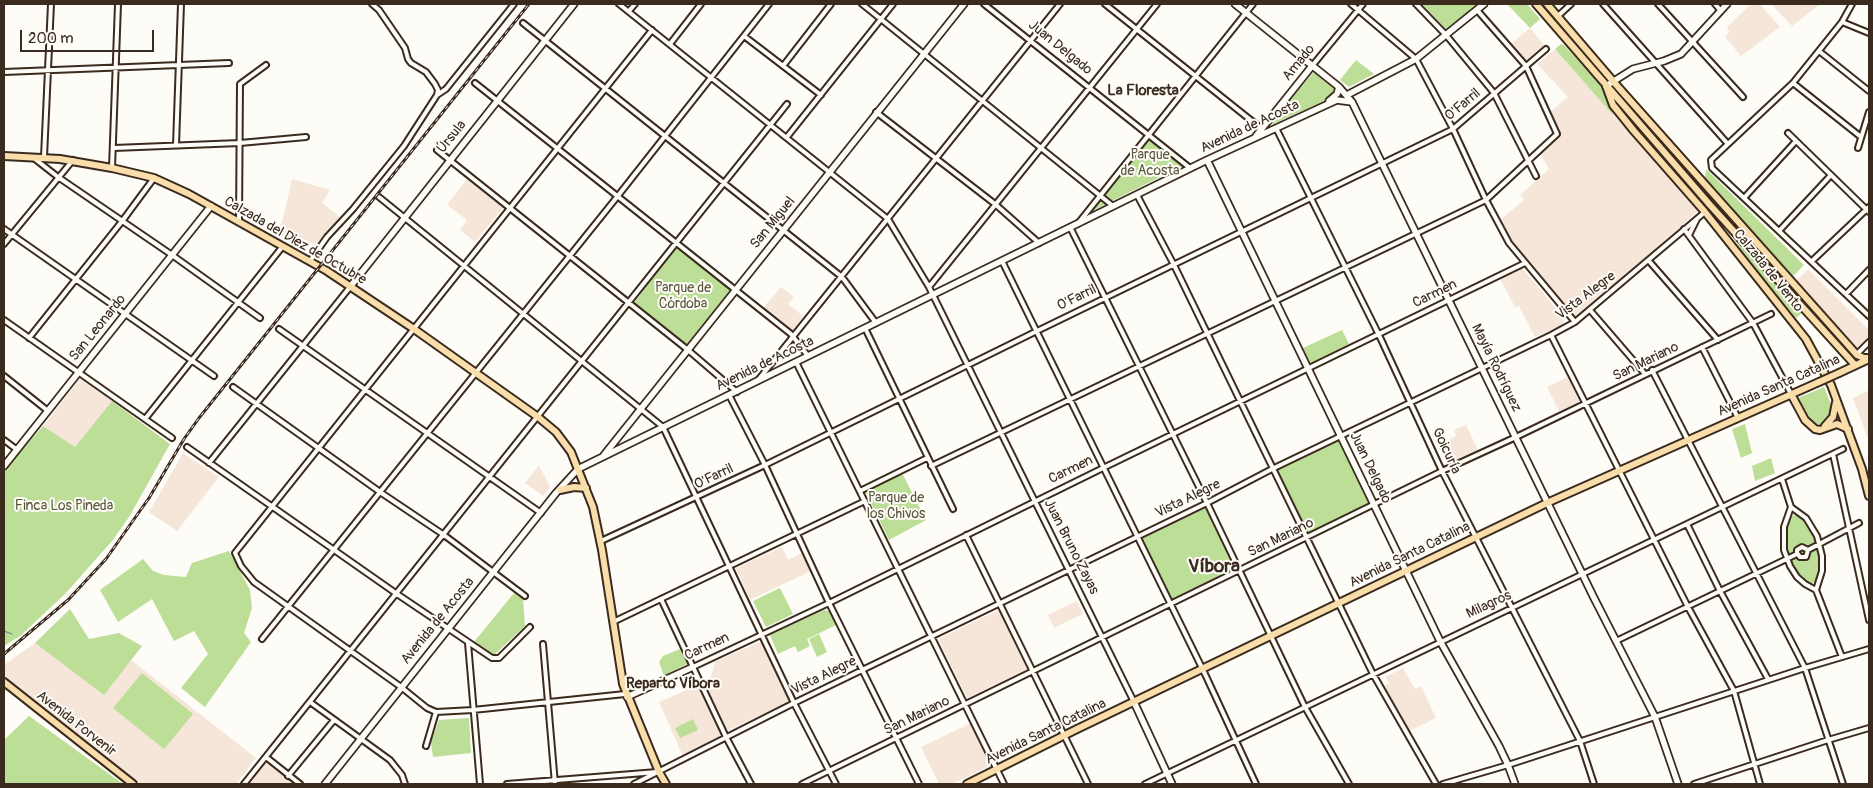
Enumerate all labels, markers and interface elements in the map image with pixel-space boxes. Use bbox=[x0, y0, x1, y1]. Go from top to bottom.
street label: Juan Delgado bbox=[1025, 17, 1095, 79]
scale bar bbox=[22, 20, 156, 52]
text: 200 m bbox=[28, 29, 73, 48]
street label: Amado bbox=[1279, 41, 1319, 85]
district label: La Floresta bbox=[1107, 82, 1179, 100]
street label: O'Farril bbox=[1442, 85, 1484, 125]
street label: Avenida de Acosta bbox=[1198, 97, 1302, 157]
street label: Úrsula bbox=[434, 117, 470, 157]
park label: Parque de Acosta bbox=[1120, 147, 1180, 180]
street label: Calzada del Diez de Octubre bbox=[221, 193, 369, 289]
street label: San Miguel bbox=[747, 194, 799, 252]
street label: Calzada de Vento bbox=[1730, 226, 1806, 316]
street label: Vista Alegre bbox=[1553, 268, 1619, 324]
street label: Carmen bbox=[1410, 276, 1460, 312]
park label: Parque de Córdoba bbox=[655, 280, 711, 312]
street label: O'Farril bbox=[1055, 281, 1099, 315]
street label: San Leonardo bbox=[66, 291, 130, 365]
street label: Mayía Rodríguez bbox=[1467, 321, 1525, 415]
street label: Avenida de Acosta bbox=[713, 333, 817, 395]
street label: San Mariano bbox=[1610, 339, 1682, 385]
street label: Avenida Santa Catalina bbox=[1715, 351, 1843, 421]
street label: Goicuría bbox=[1428, 425, 1464, 477]
street label: Juan Delgado bbox=[1345, 430, 1395, 506]
street label: Carmen bbox=[1046, 452, 1096, 488]
street label: O'Farril bbox=[692, 461, 736, 493]
street label: Vista Alegre bbox=[1153, 476, 1223, 522]
park label: Parque de los Chivos bbox=[867, 490, 925, 522]
street label: Juan Bruno Zayas bbox=[1040, 497, 1102, 597]
park label: Finca Los Pineda bbox=[15, 498, 113, 514]
street label: San Mariano bbox=[1245, 515, 1317, 561]
street label: Avenida Santa Catalina bbox=[1347, 518, 1473, 592]
district label: Víbora bbox=[1188, 556, 1240, 578]
street label: Avenida de Acosta bbox=[398, 574, 478, 668]
street label: Milagros bbox=[1464, 587, 1514, 623]
street label: Carmen bbox=[682, 629, 732, 665]
street label: Vista Alegre bbox=[789, 653, 859, 699]
district label: Reparto Víbora bbox=[626, 675, 720, 693]
street label: Avenida Porvenir bbox=[33, 688, 119, 760]
street label: San Mariano bbox=[881, 693, 953, 739]
street label: Avenida Santa Catalina bbox=[983, 695, 1109, 769]

